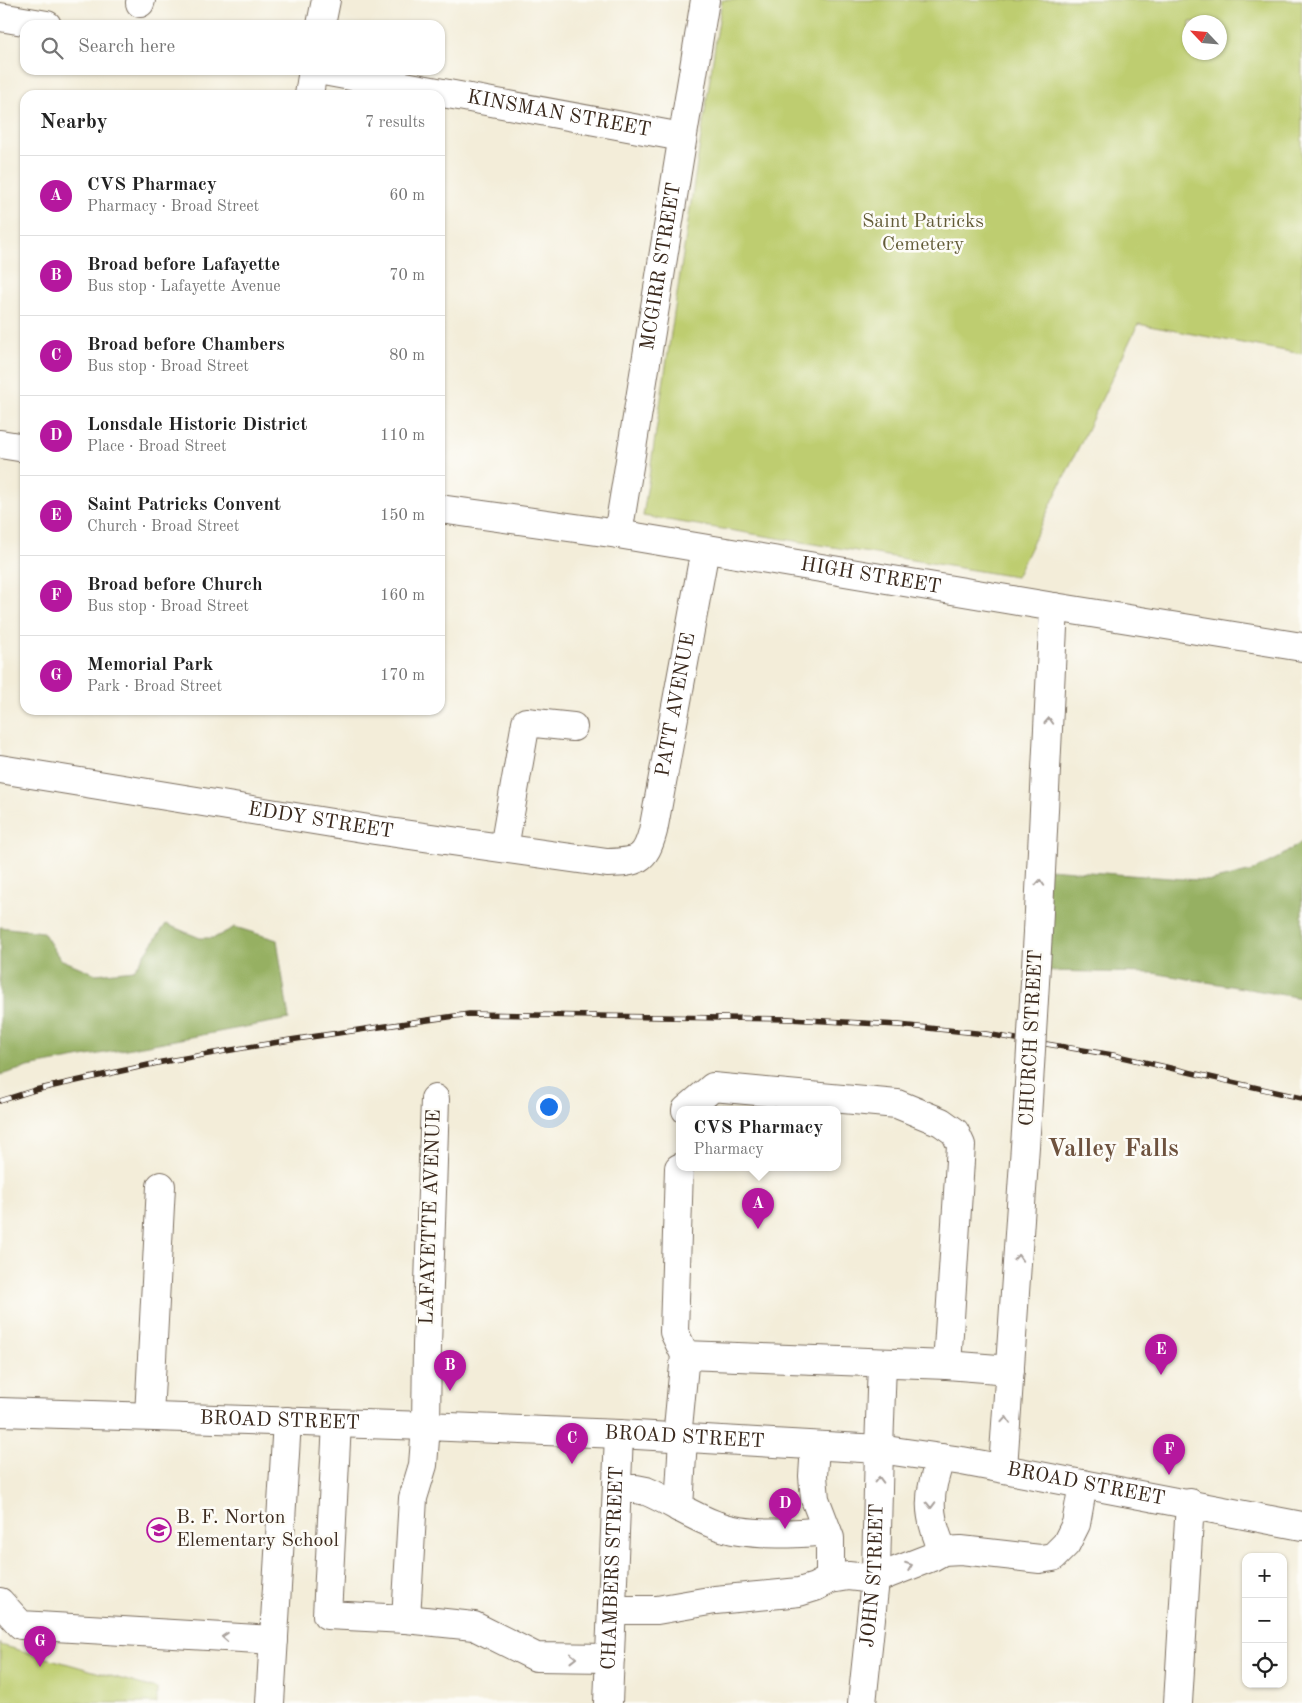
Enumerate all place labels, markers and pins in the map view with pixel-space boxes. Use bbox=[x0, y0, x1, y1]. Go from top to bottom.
pin: A bbox=[742, 1188, 774, 1229]
pin: E bbox=[1145, 1334, 1177, 1375]
pin: B bbox=[434, 1350, 466, 1391]
pin: C bbox=[556, 1423, 588, 1464]
pin: F bbox=[1153, 1434, 1185, 1475]
pin: D bbox=[769, 1488, 801, 1529]
place label: B. F. Norton Elementary School bbox=[176, 1508, 339, 1551]
school or university icon: B. F. Norton Elementary School bbox=[146, 1517, 172, 1543]
pin: G bbox=[24, 1626, 56, 1667]

